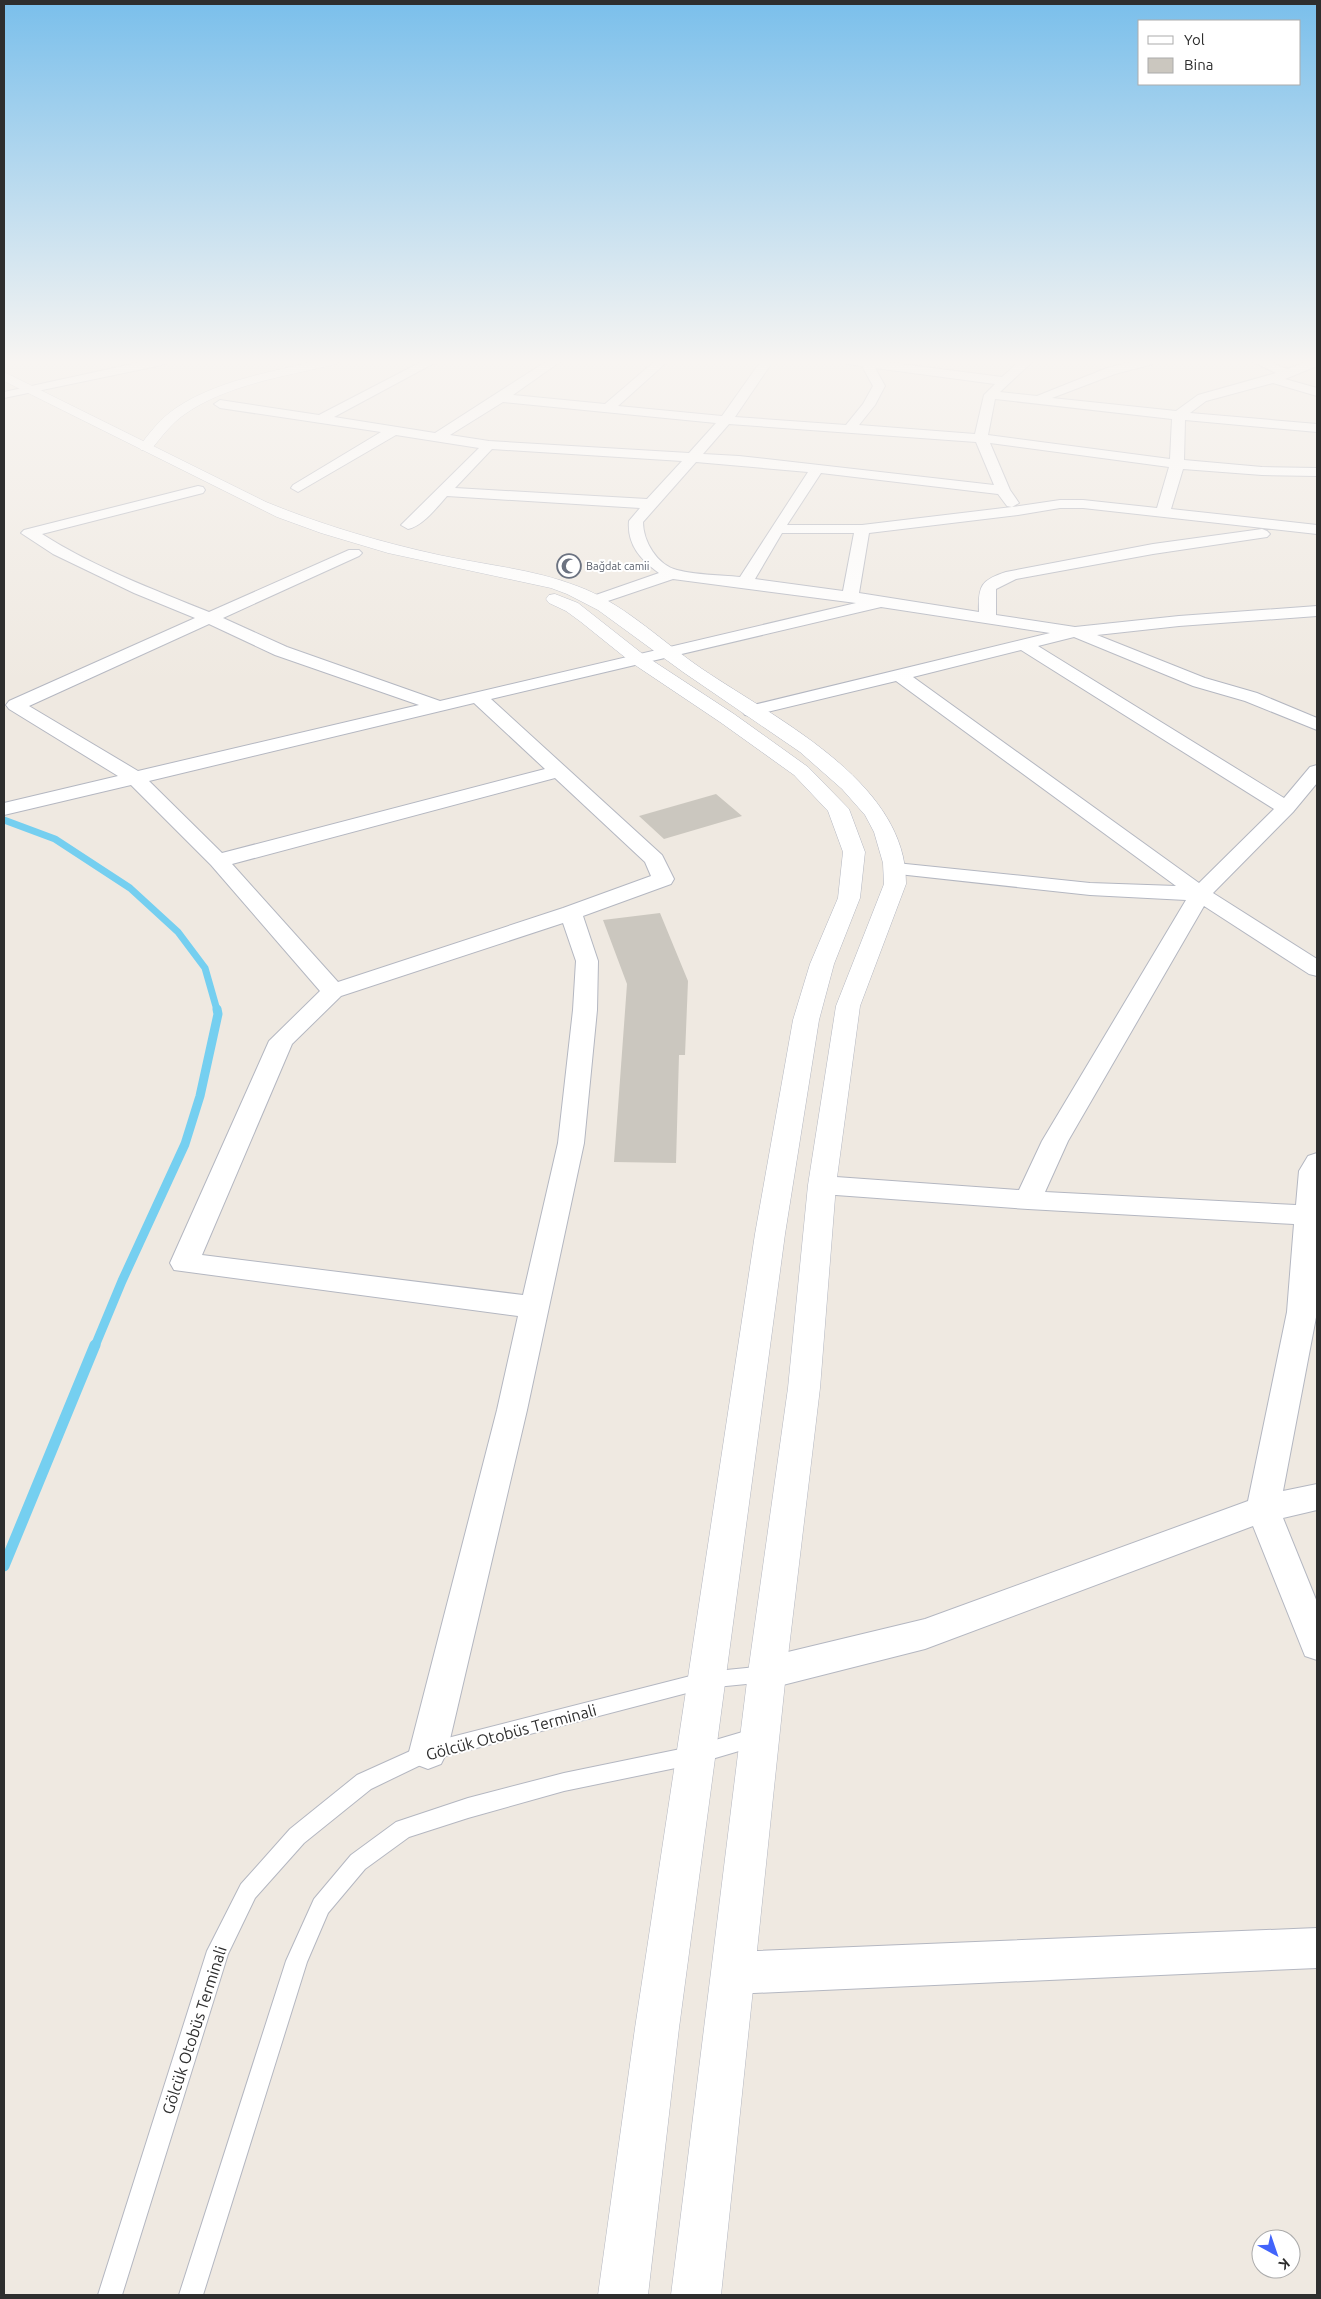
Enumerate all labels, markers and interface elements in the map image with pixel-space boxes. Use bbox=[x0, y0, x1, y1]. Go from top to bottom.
legend bbox=[1138, 20, 1301, 85]
text: Yol bbox=[1184, 31, 1205, 48]
text: Bina bbox=[1184, 56, 1213, 73]
mosque icon: Bağdat camii bbox=[556, 553, 582, 579]
place label: Bağdat camii bbox=[586, 560, 649, 572]
street label: Gölcük Otobüs Terminali bbox=[424, 1701, 598, 1763]
street label: Gölcük Otobüs Terminali bbox=[158, 1944, 230, 2116]
north arrow bbox=[1251, 2229, 1301, 2279]
text: K bbox=[1275, 2255, 1293, 2274]

